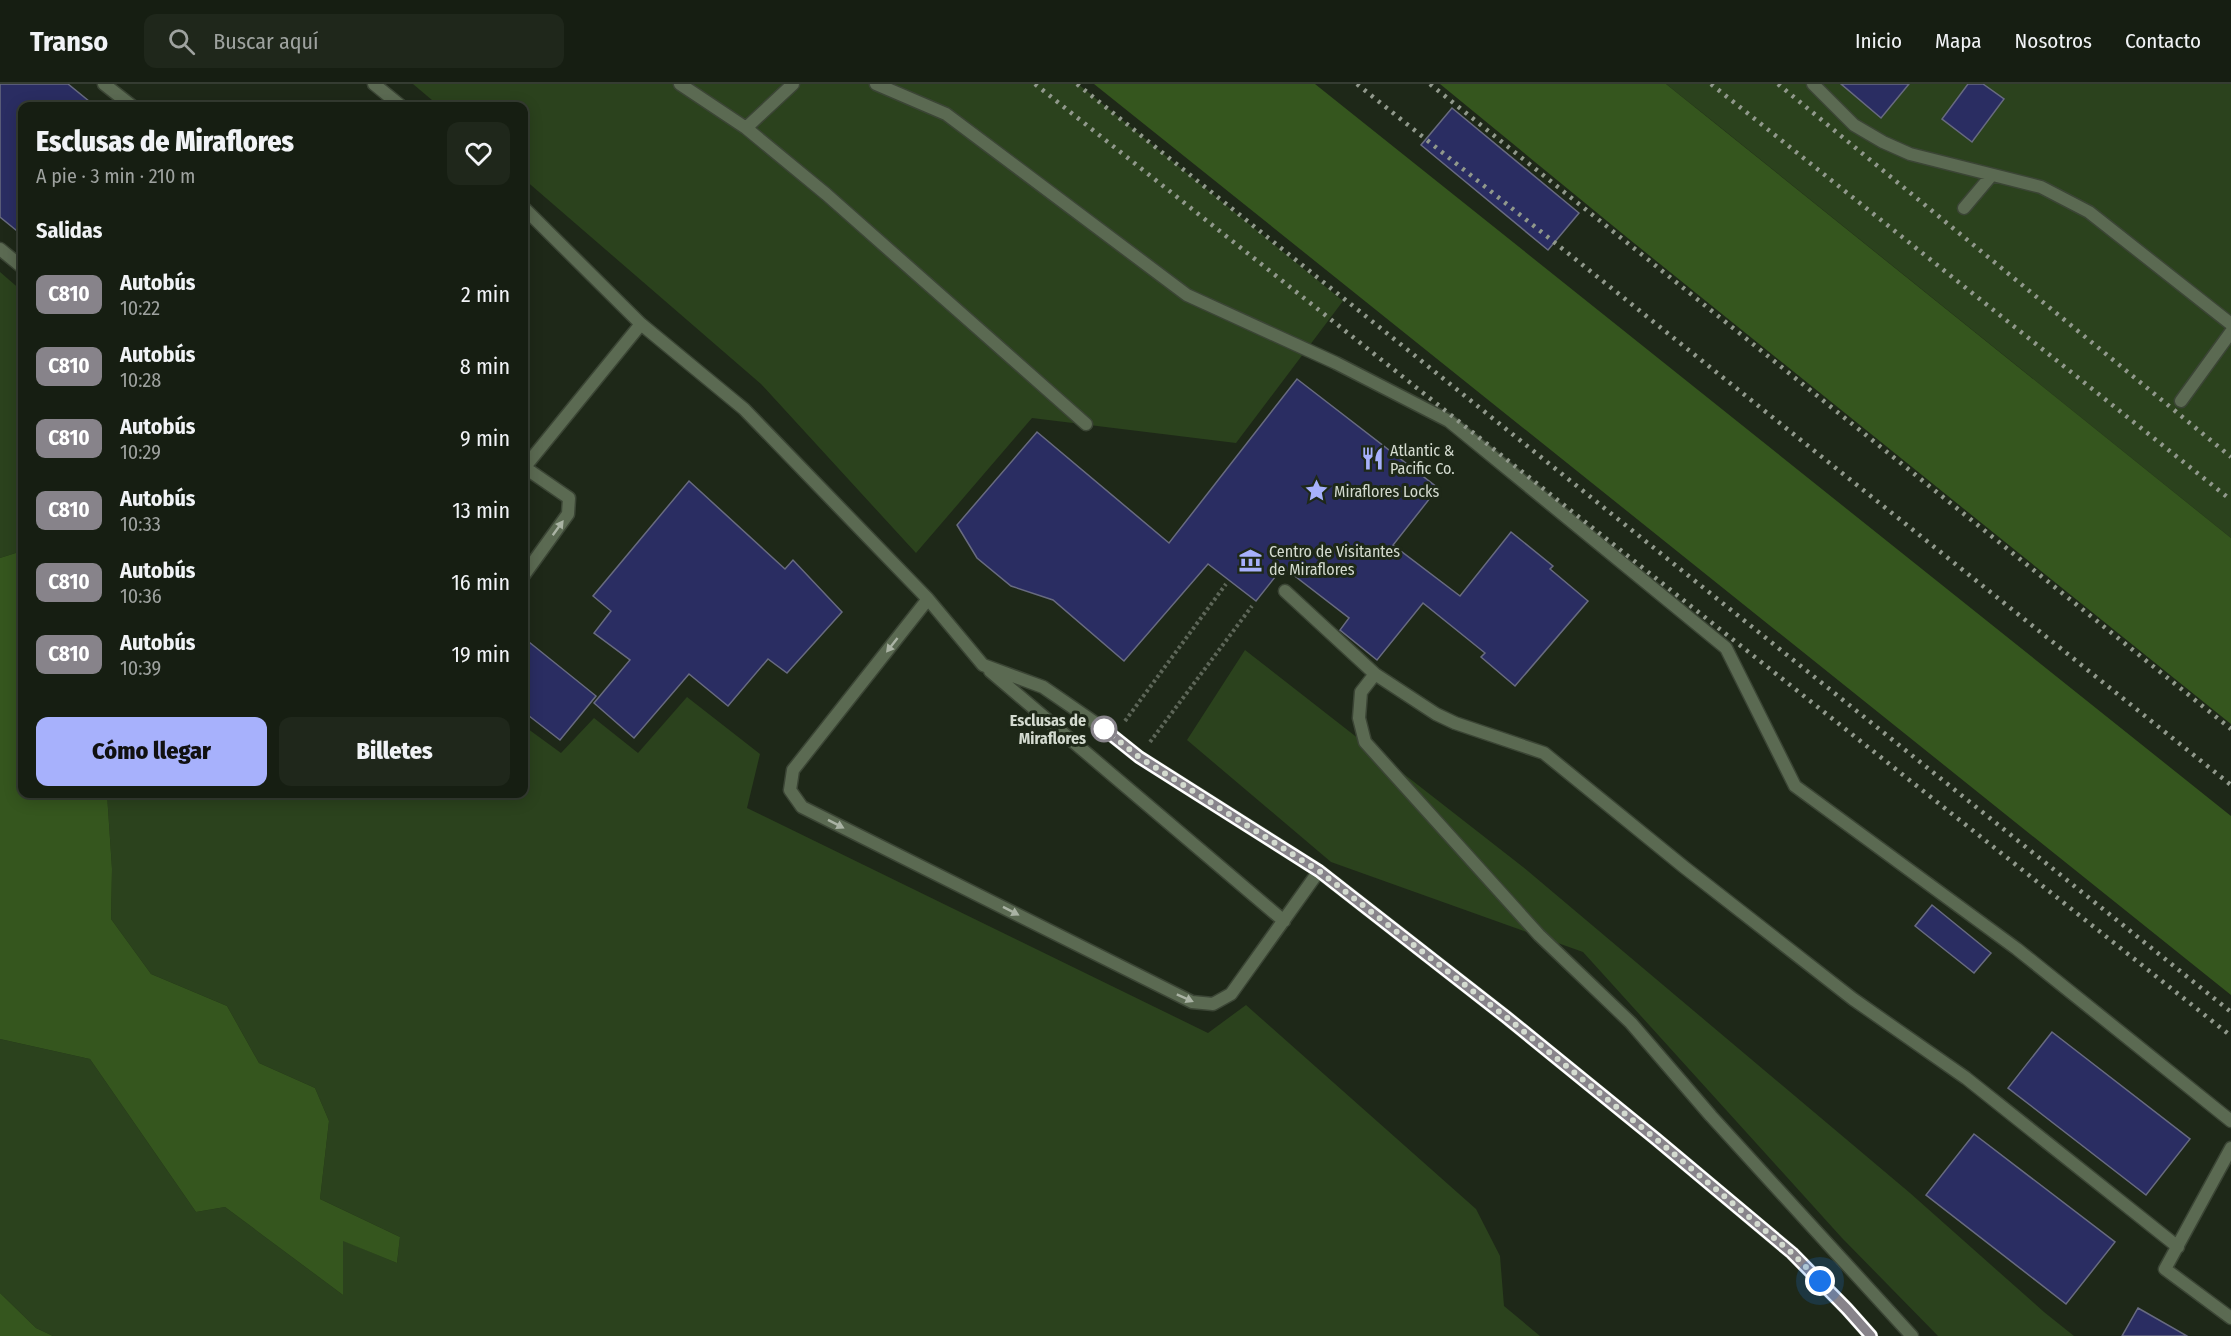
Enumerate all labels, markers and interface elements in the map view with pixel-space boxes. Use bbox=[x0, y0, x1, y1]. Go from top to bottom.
search box bbox=[144, 14, 564, 68]
text: Transo bbox=[30, 25, 108, 58]
icon: search bbox=[165, 25, 198, 58]
text: Buscar aquí bbox=[213, 28, 319, 55]
text: Inicio bbox=[1855, 28, 1902, 54]
text: Mapa bbox=[1935, 28, 1982, 54]
text: Nosotros bbox=[2015, 28, 2092, 54]
text: Contacto bbox=[2125, 28, 2201, 54]
button: heart bbox=[447, 122, 510, 185]
text: Esclusas de Miraflores bbox=[36, 125, 294, 158]
text: A pie · 3 min · 210 m bbox=[36, 164, 195, 188]
text: Salidas bbox=[36, 217, 102, 244]
text: Autobús bbox=[120, 269, 195, 296]
text: C810 bbox=[48, 281, 90, 307]
text: 2 min bbox=[461, 281, 510, 308]
text: 10:22 bbox=[120, 296, 160, 320]
text: Autobús bbox=[120, 341, 195, 368]
text: C810 bbox=[48, 353, 90, 379]
text: 8 min bbox=[460, 353, 510, 380]
text: 10:28 bbox=[120, 368, 161, 392]
text: Autobús bbox=[120, 413, 195, 440]
text: C810 bbox=[48, 425, 90, 451]
text: 9 min bbox=[460, 425, 510, 452]
text: 10:29 bbox=[120, 440, 161, 464]
place label: Atlantic & Pacific Co. bbox=[1390, 441, 1455, 478]
restaurant icon: Atlantic & Pacific Co. bbox=[1359, 446, 1385, 472]
place icon: Miraflores Locks bbox=[1303, 478, 1329, 504]
place label: Miraflores Locks bbox=[1334, 482, 1439, 501]
text: Autobús bbox=[120, 485, 195, 512]
text: C810 bbox=[48, 497, 90, 523]
text: 13 min bbox=[452, 497, 510, 524]
text: 10:33 bbox=[120, 512, 161, 536]
one-way arrow bbox=[552, 520, 564, 536]
place label: Centro de Visitantes de Miraflores bbox=[1269, 542, 1400, 579]
museum icon: Centro de Visitantes de Miraflores bbox=[1238, 547, 1264, 573]
text: Autobús bbox=[120, 557, 195, 584]
text: C810 bbox=[48, 569, 90, 595]
text: 16 min bbox=[451, 569, 510, 596]
text: 10:36 bbox=[120, 584, 162, 608]
text: Autobús bbox=[120, 629, 195, 656]
one-way arrow bbox=[886, 637, 898, 652]
text: C810 bbox=[48, 641, 90, 667]
text: 19 min bbox=[452, 641, 510, 668]
text: 10:39 bbox=[120, 656, 161, 680]
place label: Esclusas de Miraflores bbox=[1010, 711, 1086, 748]
marker: Esclusas de Miraflores bbox=[1091, 716, 1117, 742]
button: Cómo llegar bbox=[36, 717, 267, 786]
button: Billetes bbox=[279, 717, 510, 786]
one-way arrow bbox=[827, 818, 845, 828]
one-way arrow bbox=[1002, 906, 1019, 916]
one-way arrow bbox=[1177, 993, 1194, 1002]
your location bbox=[1805, 1266, 1835, 1296]

